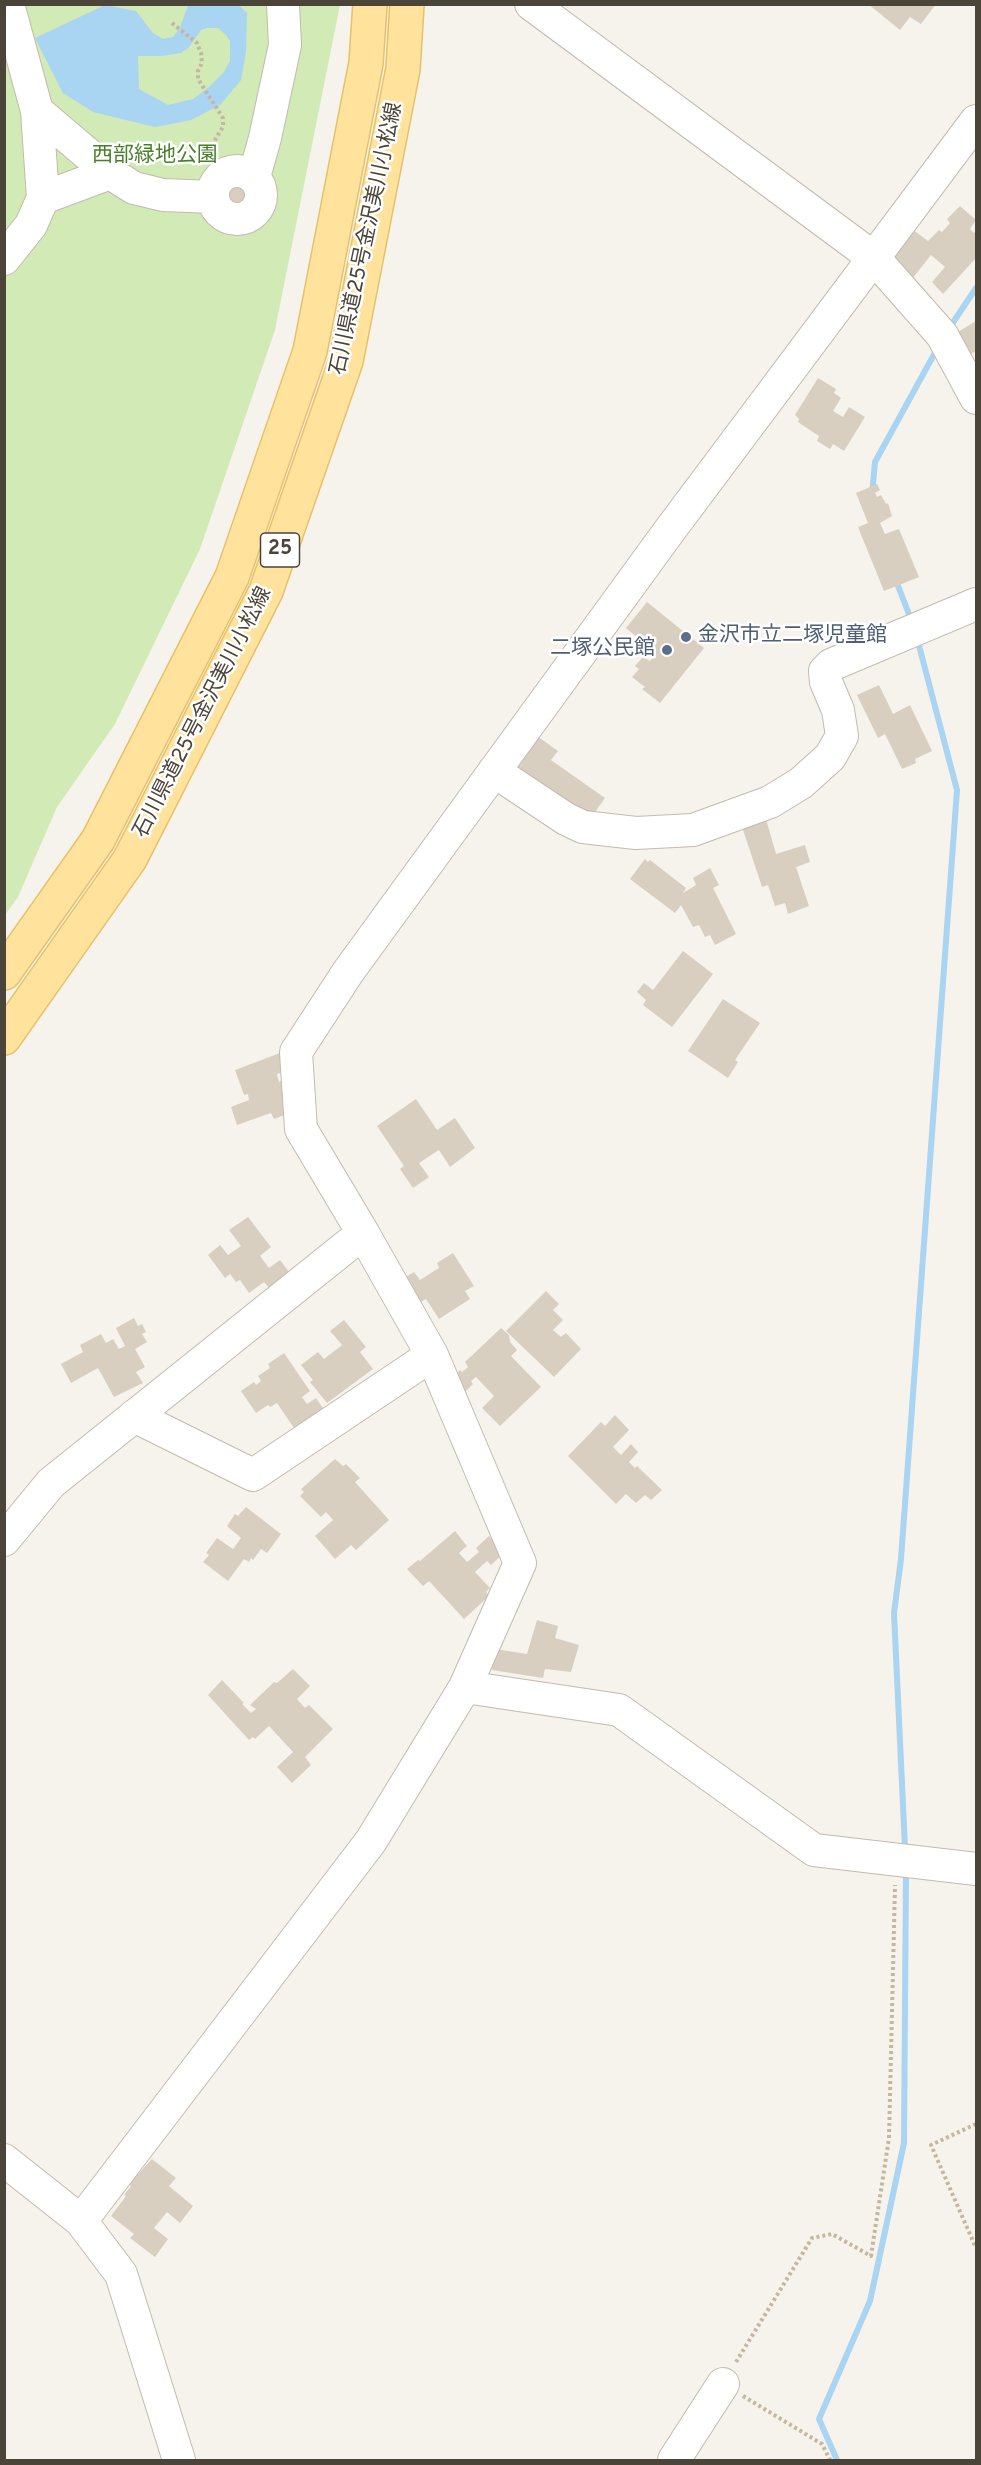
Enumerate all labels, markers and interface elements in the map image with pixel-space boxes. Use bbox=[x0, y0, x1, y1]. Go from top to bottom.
street label: 石川県道25号金沢美川小松線 bbox=[327, 100, 409, 378]
park label: 西部緑地公園 bbox=[92, 144, 218, 170]
road number: 25 bbox=[260, 533, 300, 567]
street label: 石川県道25号金沢美川小松線 bbox=[130, 583, 278, 843]
place label: 金沢市立二塚児童館 bbox=[698, 624, 887, 650]
marker: 金沢市立二塚児童館 bbox=[679, 630, 693, 644]
place label: 二塚公民館 bbox=[550, 637, 655, 663]
marker: 二塚公民館 bbox=[660, 643, 674, 657]

